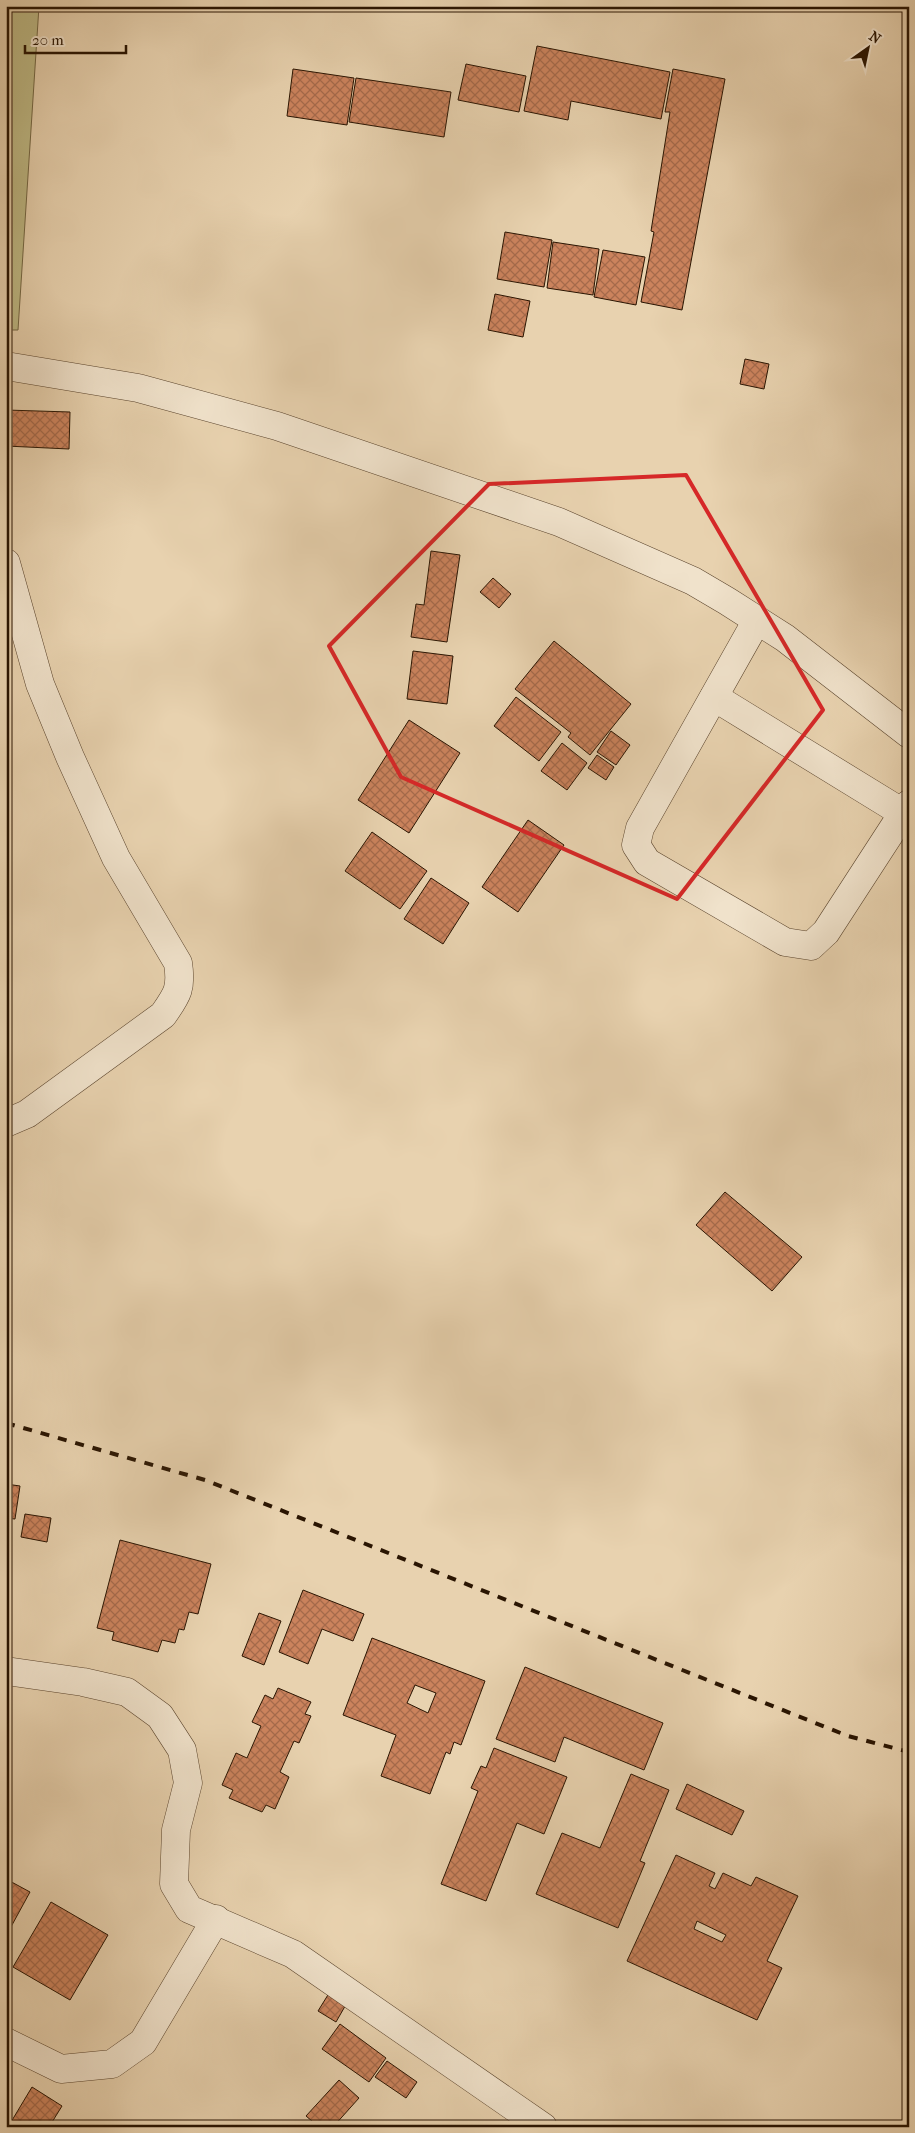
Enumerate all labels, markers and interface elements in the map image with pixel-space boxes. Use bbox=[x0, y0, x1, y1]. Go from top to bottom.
scale bar bbox=[25, 22, 126, 54]
north arrow bbox=[842, 22, 892, 72]
text: N bbox=[866, 27, 884, 48]
text: 20 m bbox=[32, 31, 64, 49]

